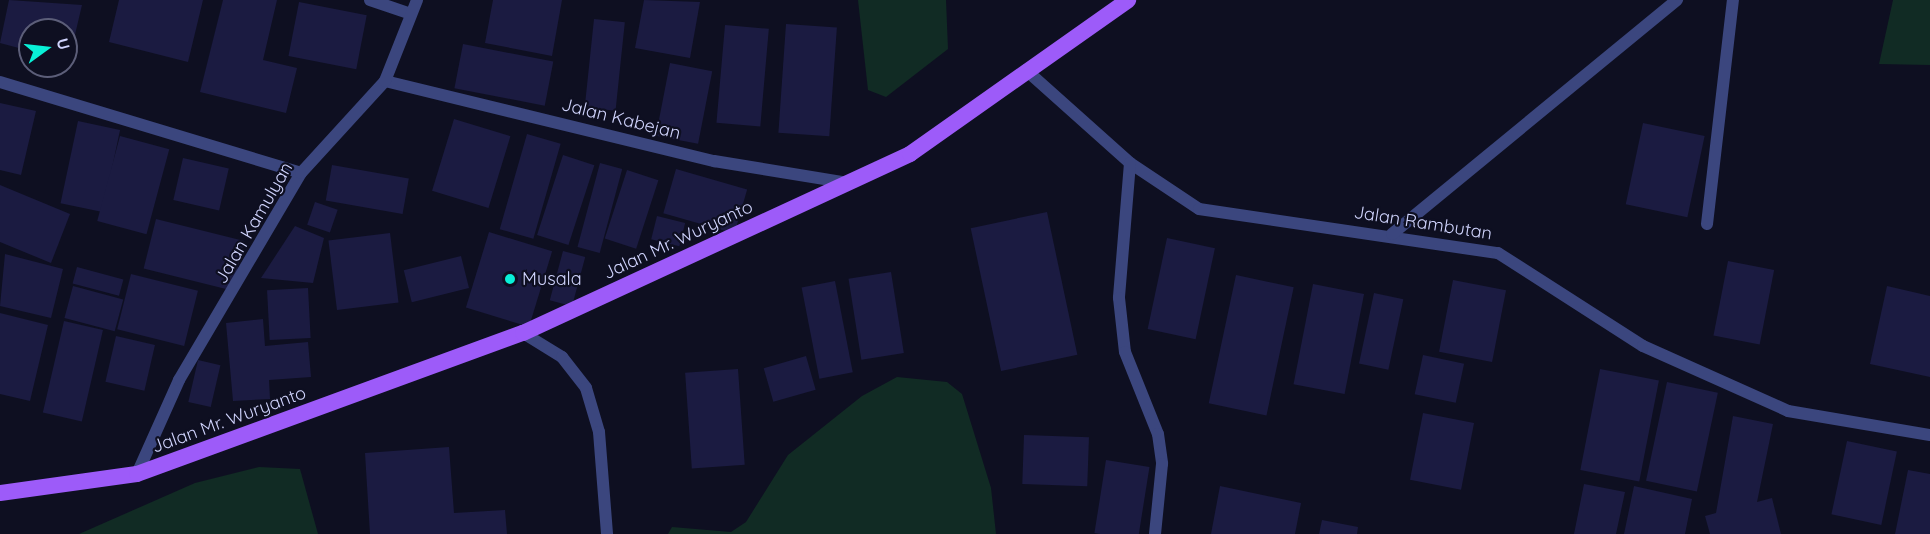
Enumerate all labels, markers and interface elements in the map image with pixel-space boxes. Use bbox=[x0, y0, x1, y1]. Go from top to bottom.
north arrow bbox=[18, 18, 78, 78]
text: U bbox=[52, 36, 75, 52]
street label: Jalan Kabejan bbox=[559, 94, 683, 144]
street label: Jalan Kamulyan bbox=[210, 158, 298, 288]
street label: Jalan Mr. Wuryanto bbox=[600, 196, 756, 284]
street label: Jalan Rambutan bbox=[1352, 201, 1494, 245]
place label: Musala bbox=[522, 268, 582, 290]
marker: Musala bbox=[503, 272, 517, 286]
street label: Jalan Mr. Wuryanto bbox=[149, 382, 309, 458]

